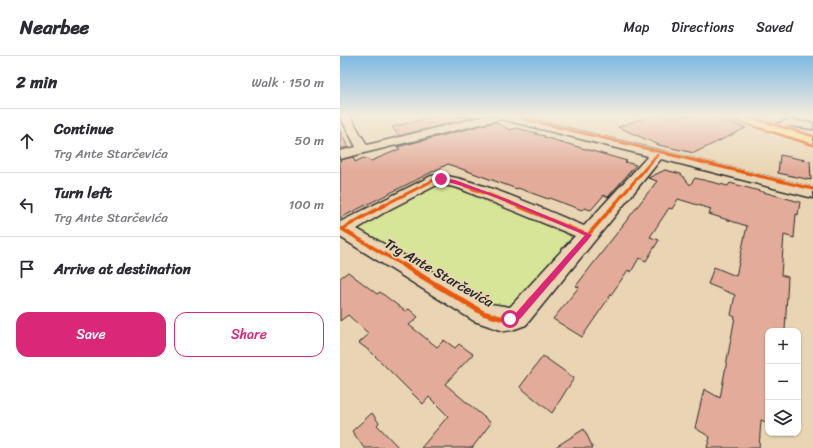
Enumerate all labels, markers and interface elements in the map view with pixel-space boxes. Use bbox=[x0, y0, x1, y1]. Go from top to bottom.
text: Nearbee bbox=[20, 11, 89, 44]
text: Map bbox=[623, 15, 649, 40]
text: Directions bbox=[671, 15, 734, 40]
text: Saved bbox=[756, 15, 793, 40]
text: 2 min bbox=[16, 67, 57, 97]
text: Walk · 150 m bbox=[251, 71, 324, 94]
text: Continue bbox=[54, 116, 114, 142]
text: 50 m bbox=[294, 129, 324, 152]
icon: ahead bbox=[16, 130, 38, 152]
text: Trg Ante Starčevića bbox=[54, 142, 168, 165]
route end bbox=[432, 170, 450, 188]
text: Turn left bbox=[54, 180, 112, 206]
text: 100 m bbox=[289, 193, 324, 216]
icon: left bbox=[16, 194, 38, 216]
text: Trg Ante Starčevića bbox=[54, 206, 168, 229]
street label: Trg Ante Starčevića bbox=[380, 232, 499, 315]
text: Arrive at destination bbox=[54, 256, 191, 282]
icon: arrive bbox=[16, 258, 38, 280]
route start bbox=[501, 310, 519, 328]
button: Save bbox=[16, 312, 166, 357]
button: Share bbox=[174, 312, 324, 357]
map controls bbox=[765, 328, 801, 436]
button: + bbox=[765, 328, 801, 364]
button: − bbox=[765, 364, 801, 400]
button: layers bbox=[765, 400, 801, 436]

